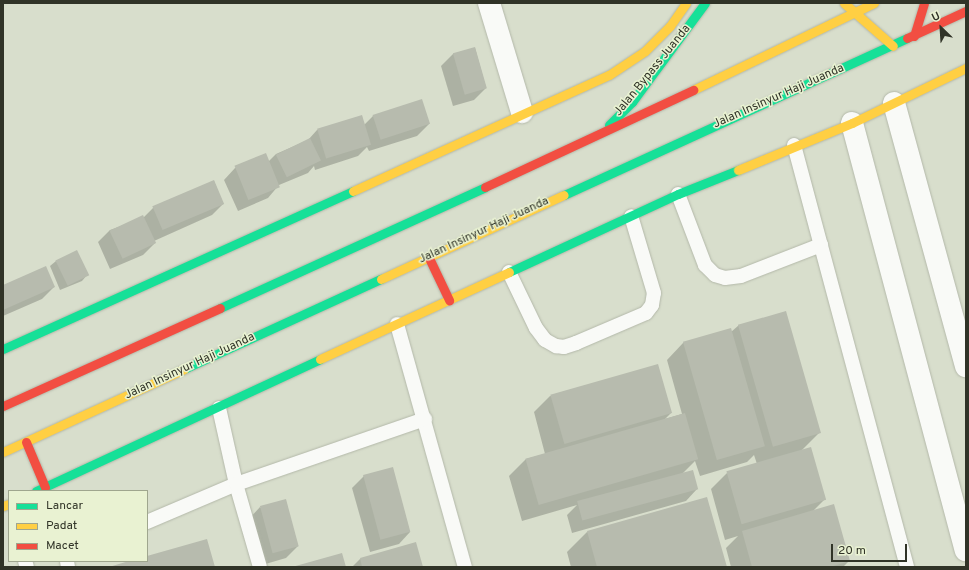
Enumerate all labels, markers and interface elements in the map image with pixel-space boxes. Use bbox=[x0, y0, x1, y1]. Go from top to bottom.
north arrow bbox=[921, 8, 961, 48]
text: U bbox=[929, 9, 942, 25]
street label: Jalan Bypass Juanda bbox=[612, 22, 694, 120]
street label: Jalan Insinyur Haji Juanda bbox=[711, 62, 847, 132]
street label: Jalan Insinyur Haji Juanda bbox=[417, 195, 551, 267]
street label: Jalan Insinyur Haji Juanda bbox=[123, 331, 257, 403]
legend bbox=[8, 490, 148, 562]
text: Lancar bbox=[46, 498, 83, 514]
text: Padat bbox=[46, 518, 77, 534]
scale bar bbox=[833, 536, 909, 562]
text: Macet bbox=[46, 538, 79, 554]
text: 20 m bbox=[838, 543, 866, 559]

